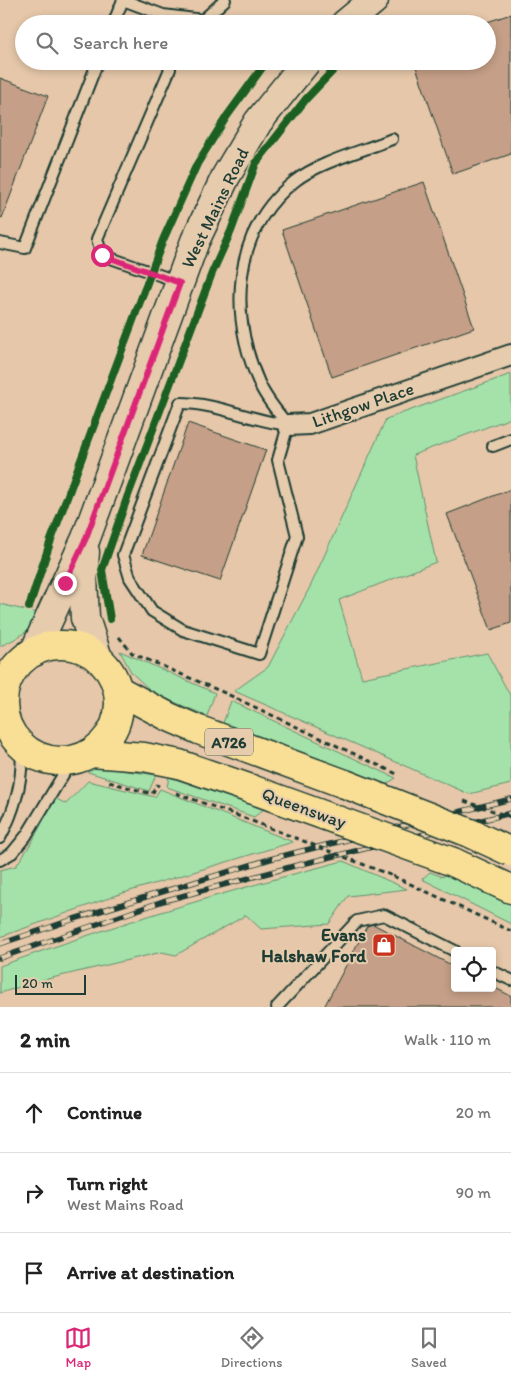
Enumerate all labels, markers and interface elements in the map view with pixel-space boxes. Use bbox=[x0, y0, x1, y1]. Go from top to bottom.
search box bbox=[15, 15, 496, 70]
icon: search bbox=[33, 29, 61, 57]
text: Search here bbox=[73, 31, 168, 54]
street label: West Mains Road bbox=[176, 144, 254, 272]
route start bbox=[91, 244, 114, 267]
street label: Lithgow Place bbox=[309, 377, 417, 433]
route end bbox=[54, 572, 77, 595]
road number: A726 bbox=[205, 729, 253, 756]
street label: Queensway bbox=[259, 783, 350, 834]
place label: Evans Halshaw Ford bbox=[261, 924, 366, 967]
shop icon: Evans Halshaw Ford bbox=[371, 932, 397, 958]
map controls bbox=[451, 947, 496, 992]
button: locate bbox=[451, 947, 496, 992]
scale bar bbox=[15, 972, 86, 995]
text: 20 m bbox=[22, 975, 53, 992]
text: 2 min bbox=[20, 1027, 70, 1052]
text: Walk · 110 m bbox=[404, 1030, 491, 1049]
icon: ahead bbox=[20, 1099, 48, 1127]
text: Continue bbox=[67, 1101, 142, 1124]
text: 20 m bbox=[456, 1103, 491, 1122]
text: Turn right bbox=[67, 1172, 148, 1195]
icon: right bbox=[20, 1179, 48, 1207]
text: 90 m bbox=[456, 1183, 491, 1202]
text: West Mains Road bbox=[67, 1195, 184, 1214]
icon: arrive bbox=[20, 1259, 48, 1287]
text: Arrive at destination bbox=[67, 1261, 234, 1284]
tab: Map bbox=[64, 1324, 92, 1371]
tab: Directions bbox=[221, 1324, 282, 1371]
tab: Saved bbox=[411, 1324, 447, 1371]

